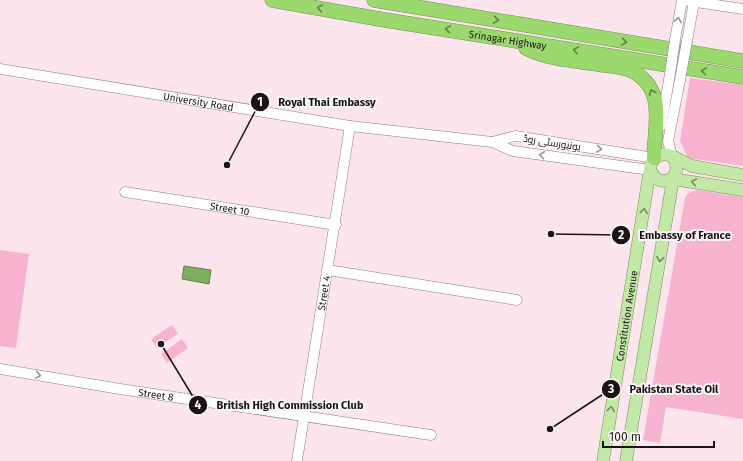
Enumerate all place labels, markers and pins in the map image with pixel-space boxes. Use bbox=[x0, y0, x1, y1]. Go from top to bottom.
callout: Royal Thai Embassy bbox=[250, 90, 384, 113]
callout: Embassy of France bbox=[611, 224, 738, 247]
callout: Pakistan State Oil bbox=[601, 378, 726, 401]
callout: British High Commission Club bbox=[188, 393, 371, 416]

